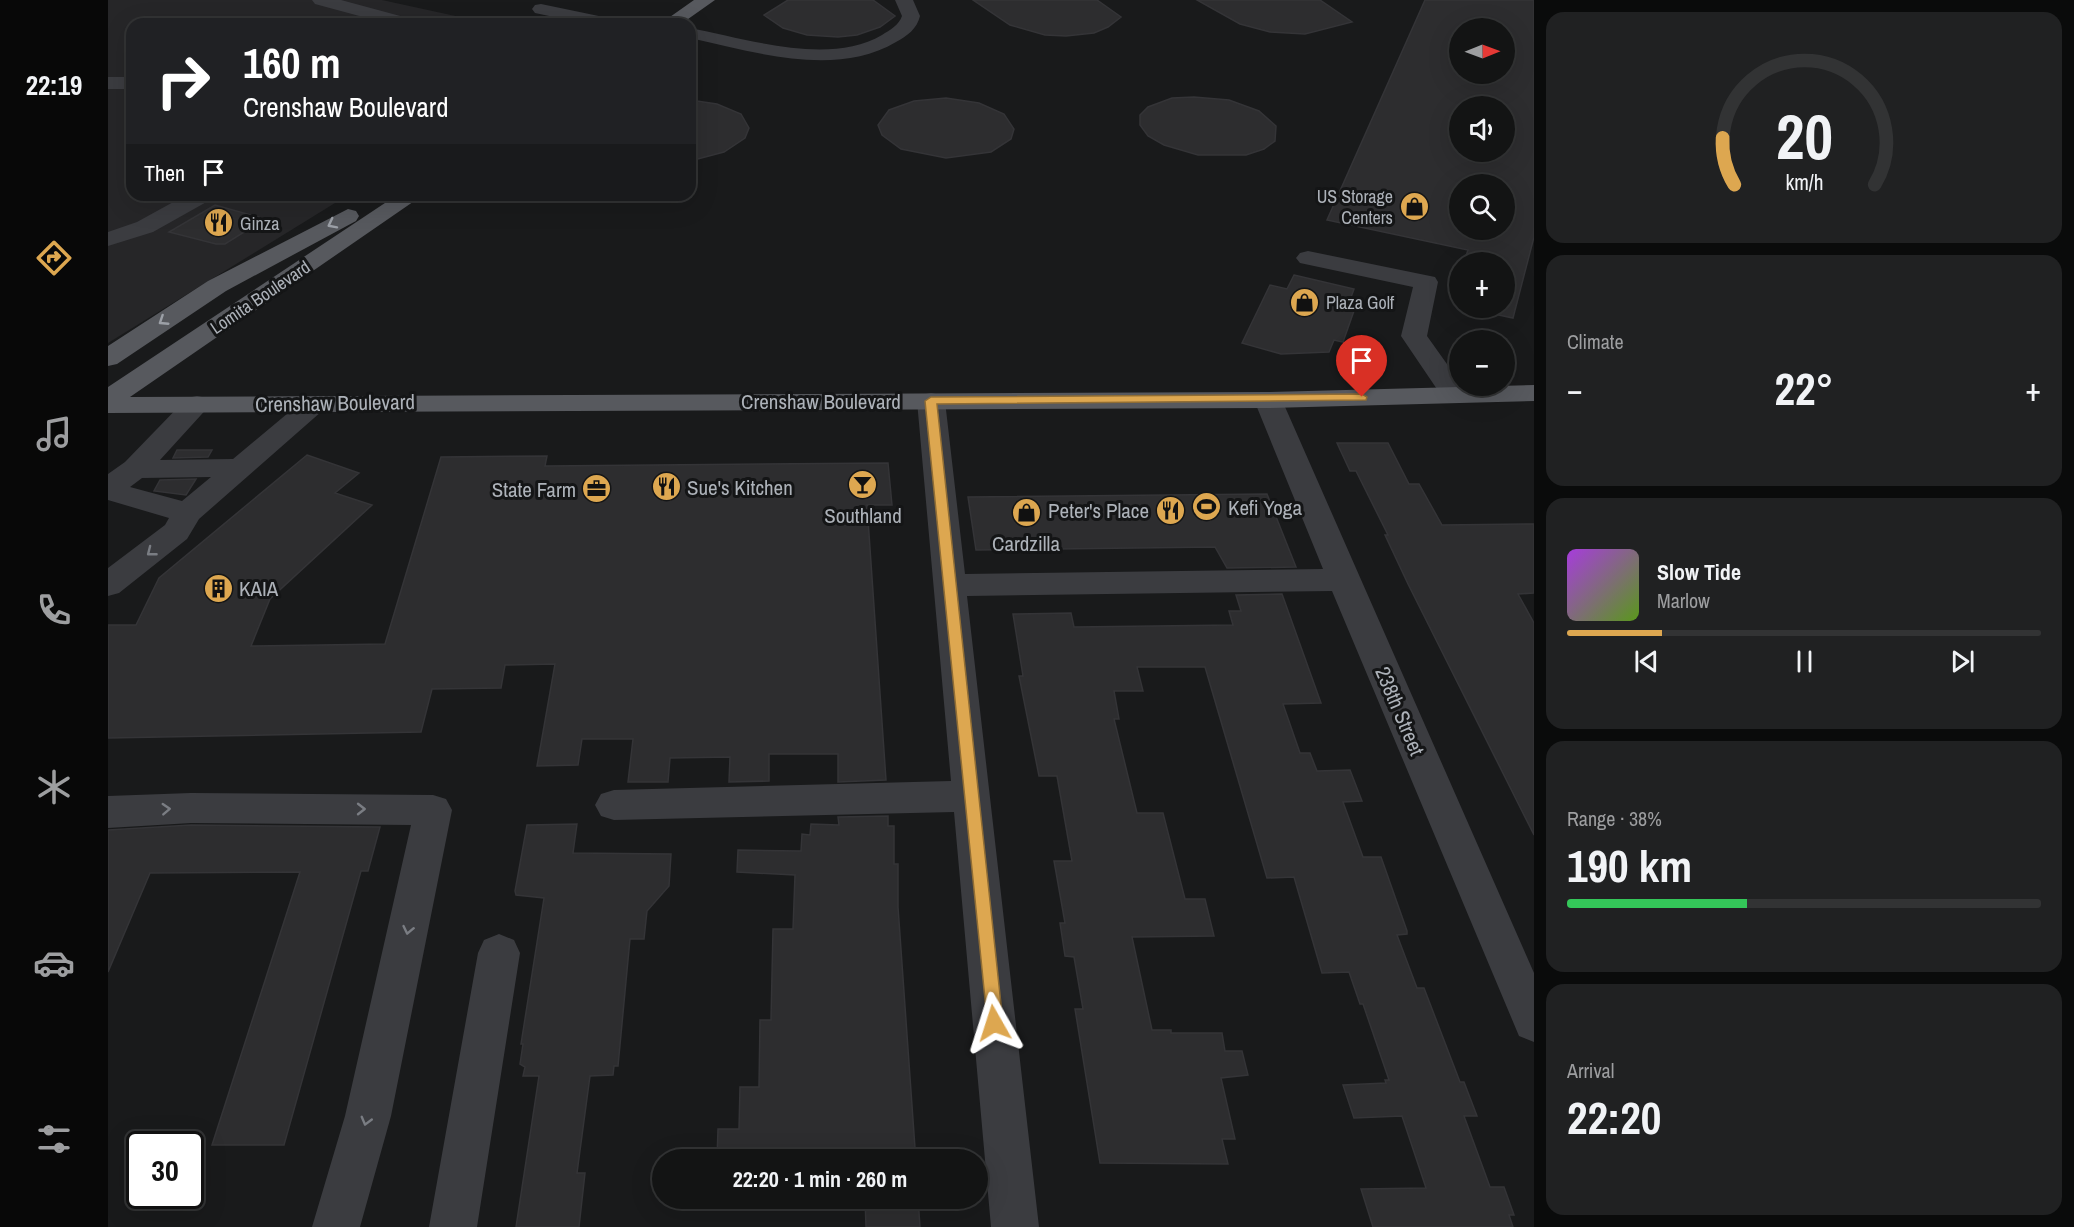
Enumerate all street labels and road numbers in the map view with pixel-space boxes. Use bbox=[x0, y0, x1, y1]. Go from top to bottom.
street label: Lomita Boulevard bbox=[205, 254, 315, 340]
street label: Crenshaw Boulevard bbox=[255, 387, 415, 419]
street label: Crenshaw Boulevard bbox=[741, 387, 901, 416]
street label: 238th Street bbox=[1368, 662, 1432, 760]

